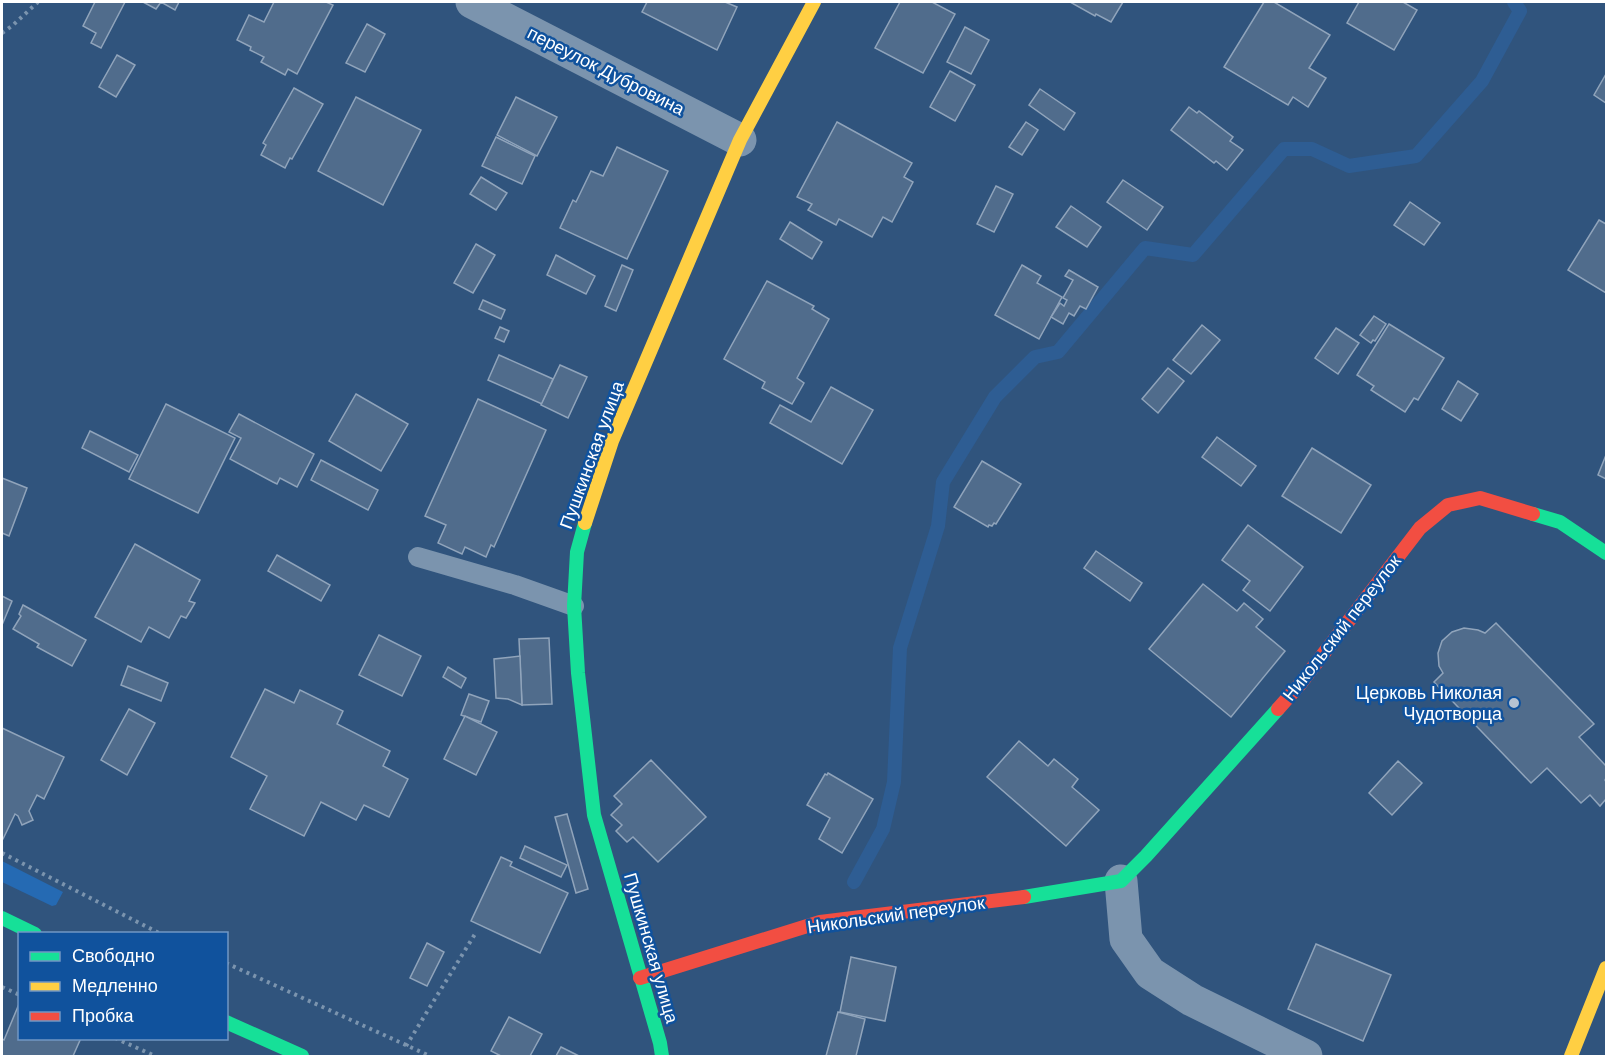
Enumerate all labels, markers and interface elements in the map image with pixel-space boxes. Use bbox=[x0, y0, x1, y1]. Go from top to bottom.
street label: переулок Дубровина bbox=[523, 21, 690, 121]
street label: Пушкинская улица bbox=[554, 377, 630, 532]
street label: Никольский переулок bbox=[1277, 550, 1407, 706]
place label: Церковь Николая Чудотворца bbox=[1356, 681, 1503, 726]
marker: Церковь Николая Чудотворца bbox=[1507, 696, 1521, 710]
street label: Пушкинская улица bbox=[618, 870, 684, 1027]
street label: Никольский переулок bbox=[806, 891, 987, 939]
legend bbox=[18, 932, 228, 1040]
text: Свободно bbox=[72, 944, 155, 968]
text: Медленно bbox=[72, 974, 158, 998]
text: Пробка bbox=[72, 1004, 135, 1028]

